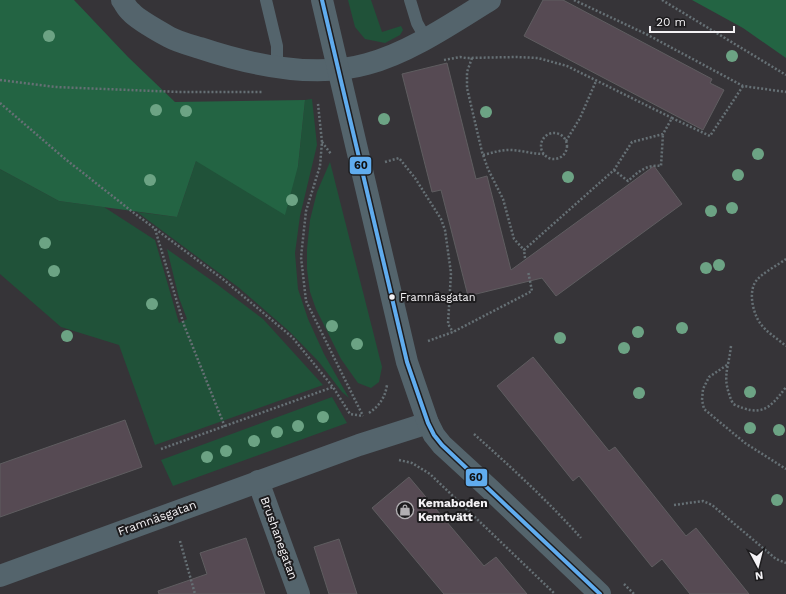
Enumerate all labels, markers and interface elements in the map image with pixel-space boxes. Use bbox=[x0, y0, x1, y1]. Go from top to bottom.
scale bar bbox=[650, 8, 734, 34]
text: 20 m bbox=[656, 15, 686, 29]
line badge: 60 bbox=[349, 156, 372, 175]
text: 60 bbox=[354, 159, 368, 172]
place label: Framnäsgatan bbox=[400, 291, 476, 304]
marker: Framnäsgatan bbox=[387, 292, 397, 302]
line badge: 60 bbox=[465, 468, 488, 487]
text: 60 bbox=[469, 471, 483, 484]
street label: Brushanegatan bbox=[258, 495, 300, 581]
place label: Kemaboden Kemtvätt bbox=[418, 496, 488, 524]
street label: Framnäsgatan bbox=[116, 497, 198, 539]
shop icon: Kemaboden Kemtvätt bbox=[395, 500, 415, 520]
north arrow bbox=[738, 546, 778, 586]
text: N bbox=[754, 568, 764, 582]

